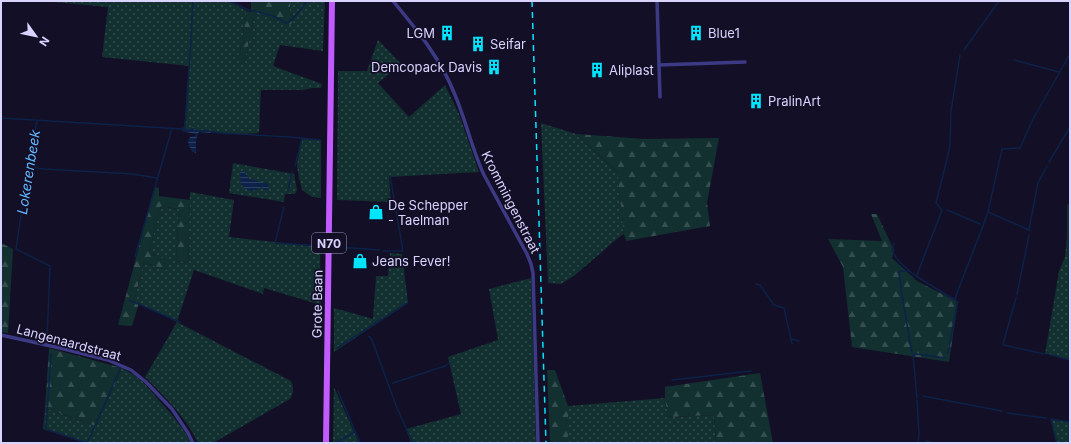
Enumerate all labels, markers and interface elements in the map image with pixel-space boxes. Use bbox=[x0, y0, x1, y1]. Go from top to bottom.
north arrow bbox=[16, 16, 56, 56]
building icon: LGM bbox=[438, 24, 456, 42]
building icon: Blue1 bbox=[687, 24, 705, 42]
place label: LGM bbox=[407, 25, 435, 41]
place label: Blue1 bbox=[708, 25, 740, 41]
text: N bbox=[36, 34, 53, 49]
building icon: Seifar bbox=[469, 35, 487, 53]
place label: Seifar bbox=[490, 36, 526, 52]
building icon: Demcopack Davis bbox=[485, 58, 503, 76]
place label: Demcopack Davis bbox=[371, 59, 482, 75]
building icon: Aliplast bbox=[588, 61, 606, 79]
place label: Aliplast bbox=[609, 62, 654, 78]
building icon: PralinArt bbox=[747, 92, 765, 110]
place label: PralinArt bbox=[768, 93, 821, 109]
water label: Lokerenbeek bbox=[13, 128, 43, 216]
street label: Krommingenstraat bbox=[478, 148, 544, 256]
place label: De Schepper - Taelman bbox=[388, 197, 468, 228]
shop icon: De Schepper - Taelman bbox=[367, 203, 385, 221]
road number: N70 bbox=[312, 233, 346, 253]
shop icon: Jeans Fever! bbox=[351, 252, 369, 270]
place label: Jeans Fever! bbox=[372, 253, 450, 269]
street label: Grote Baan bbox=[308, 270, 326, 338]
street label: Langenaardstraat bbox=[15, 320, 123, 364]

